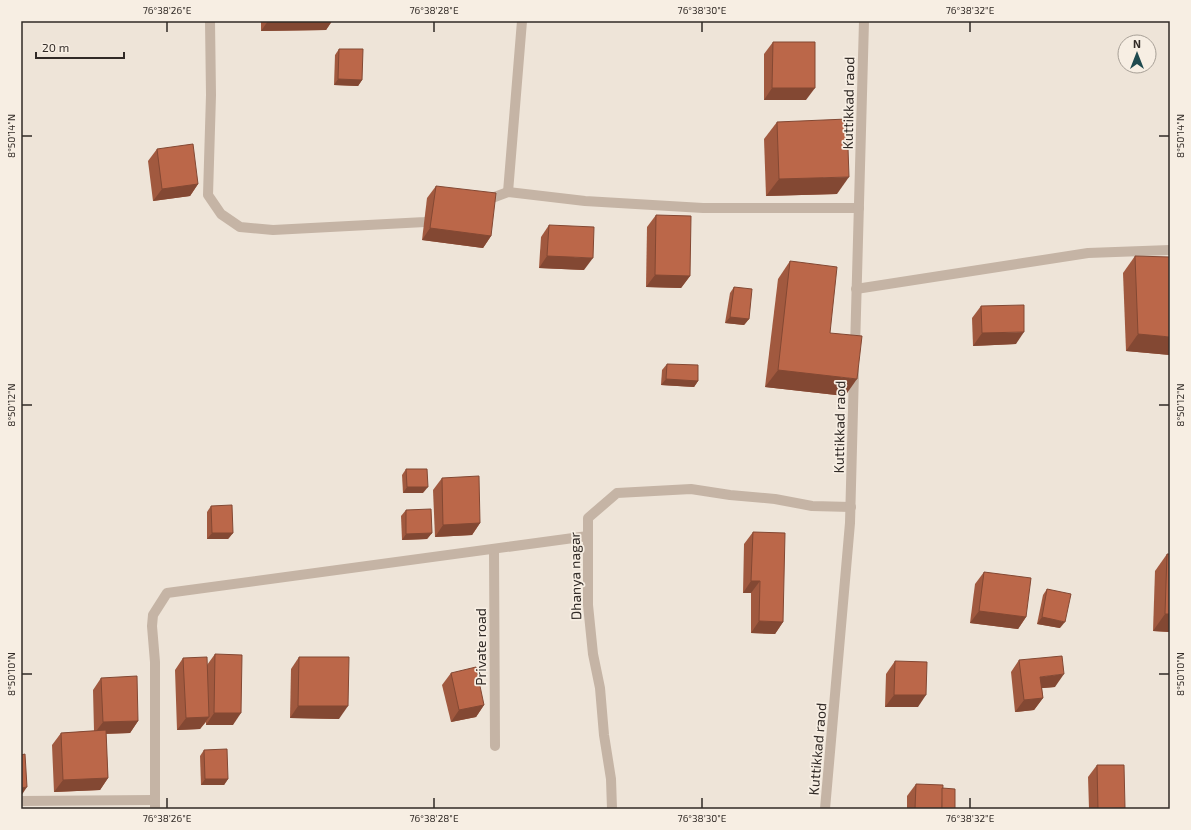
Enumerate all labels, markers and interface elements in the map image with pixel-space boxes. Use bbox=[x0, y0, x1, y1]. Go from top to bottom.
text: 76°38'26"E bbox=[143, 4, 192, 16]
text: 76°38'28"E bbox=[409, 4, 459, 16]
text: 76°38'30"E bbox=[678, 4, 727, 16]
text: 76°38'32"E bbox=[946, 4, 995, 16]
scale bar bbox=[36, 34, 124, 60]
north arrow bbox=[1117, 34, 1157, 74]
text: N bbox=[1133, 37, 1141, 50]
text: 20 m bbox=[42, 40, 69, 54]
street label: Kuttikkad raod bbox=[839, 57, 857, 149]
text: 8°50'14"N bbox=[5, 114, 17, 158]
text: 8°50'14"N bbox=[1174, 114, 1186, 158]
street label: Kuttikkad raod bbox=[830, 381, 848, 473]
text: 8°50'12"N bbox=[5, 383, 17, 427]
text: 8°50'12"N bbox=[1174, 383, 1186, 427]
street label: Dhanya nagar bbox=[566, 531, 584, 620]
street label: Private road bbox=[472, 608, 489, 686]
text: 8°50'10"N bbox=[5, 652, 17, 696]
text: 8°50'10"N bbox=[1174, 652, 1186, 696]
street label: Kuttikkad raod bbox=[804, 702, 830, 796]
text: 76°38'26"E bbox=[143, 812, 192, 824]
text: 76°38'28"E bbox=[409, 812, 459, 824]
text: 76°38'30"E bbox=[678, 812, 727, 824]
text: 76°38'32"E bbox=[946, 812, 995, 824]

